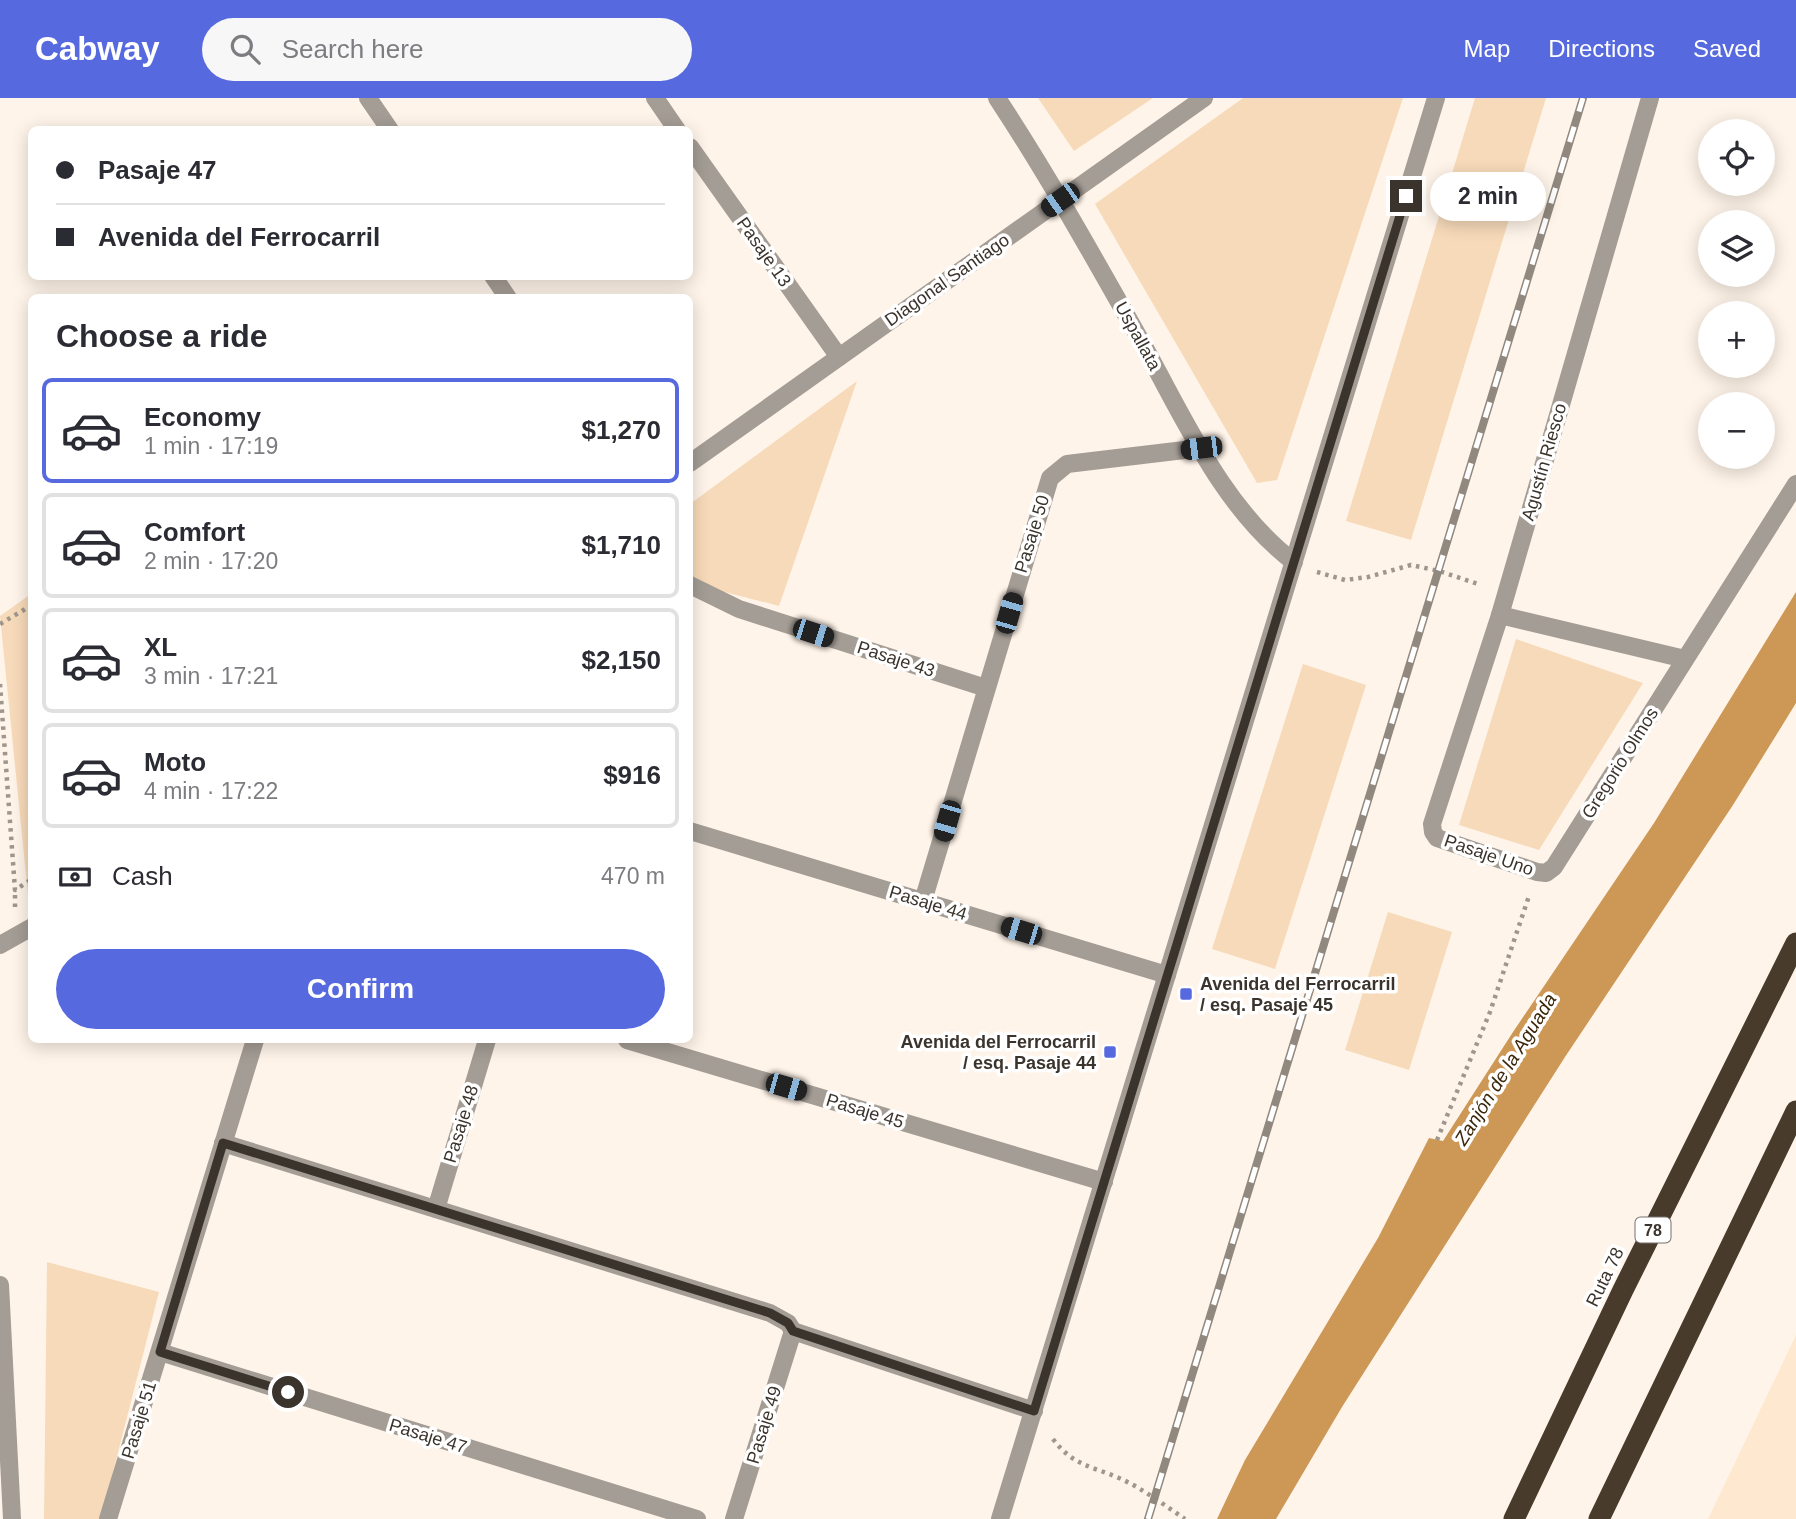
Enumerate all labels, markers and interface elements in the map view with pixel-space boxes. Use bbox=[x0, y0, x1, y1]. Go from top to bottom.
search box bbox=[202, 18, 692, 81]
text: Cabway bbox=[35, 30, 160, 67]
icon: search bbox=[226, 30, 264, 68]
text: Search here bbox=[282, 34, 423, 64]
text: Map bbox=[1464, 35, 1510, 62]
text: Directions bbox=[1548, 35, 1655, 62]
text: Saved bbox=[1693, 35, 1761, 62]
map controls bbox=[1698, 119, 1775, 469]
button: locate bbox=[1698, 119, 1775, 196]
text: Pasaje 47 bbox=[98, 155, 217, 185]
callout: 2 min bbox=[1430, 172, 1546, 220]
car bbox=[1037, 179, 1084, 221]
route end bbox=[1390, 180, 1422, 212]
text: 2 min bbox=[1458, 183, 1518, 209]
button: layers bbox=[1698, 210, 1775, 287]
street label: Pasaje 13 bbox=[733, 213, 795, 291]
text: Avenida del Ferrocarril bbox=[98, 222, 380, 252]
street label: Diagonal Santiago bbox=[881, 230, 1013, 330]
street label: Uspallata bbox=[1111, 298, 1165, 375]
button: + bbox=[1698, 301, 1775, 378]
text: Choose a ride bbox=[56, 318, 268, 354]
button: − bbox=[1698, 392, 1775, 469]
icon: car bbox=[60, 399, 123, 462]
street label: Agustín Riesco bbox=[1518, 401, 1570, 523]
text: Economy bbox=[144, 402, 261, 432]
text: $1,270 bbox=[581, 415, 661, 445]
text: 1 min · 17:19 bbox=[144, 433, 278, 459]
car bbox=[1179, 435, 1224, 461]
street label: Pasaje 50 bbox=[1011, 493, 1053, 575]
icon: car bbox=[60, 514, 123, 577]
text: Comfort bbox=[144, 517, 245, 547]
text: $1,710 bbox=[581, 530, 661, 560]
text: 2 min · 17:20 bbox=[144, 548, 278, 574]
car bbox=[994, 590, 1025, 636]
car bbox=[790, 617, 837, 649]
icon: car bbox=[60, 629, 123, 692]
text: XL bbox=[144, 632, 177, 662]
street label: Pasaje 43 bbox=[855, 637, 937, 681]
text: $2,150 bbox=[581, 645, 661, 675]
text: 3 min · 17:21 bbox=[144, 663, 278, 689]
street label: Gregorio Olmos bbox=[1578, 704, 1662, 822]
icon: car bbox=[60, 744, 123, 807]
text: Moto bbox=[144, 747, 206, 777]
text: $916 bbox=[603, 760, 661, 790]
text: 4 min · 17:22 bbox=[144, 778, 278, 804]
car bbox=[932, 798, 963, 844]
street label: Pasaje Uno bbox=[1442, 830, 1536, 880]
icon: cash bbox=[56, 858, 94, 896]
text: Cash bbox=[112, 861, 173, 891]
text: 470 m bbox=[601, 863, 665, 889]
street label: Pasaje 44 bbox=[887, 882, 969, 924]
car bbox=[998, 915, 1045, 947]
button: Confirm bbox=[56, 949, 665, 1029]
place label: Avenida del Ferrocarril / esq. Pasaje 45 bbox=[1200, 974, 1395, 1015]
marker: Avenida del Ferrocarril / esq. Pasaje 45 bbox=[1178, 986, 1194, 1002]
water label: Zanjón de la Aguada bbox=[1450, 990, 1561, 1150]
place label: Avenida del Ferrocarril / esq. Pasaje 44 bbox=[901, 1032, 1096, 1073]
marker: Avenida del Ferrocarril / esq. Pasaje 44 bbox=[1102, 1044, 1118, 1060]
car bbox=[763, 1071, 810, 1103]
street label: Pasaje 48 bbox=[440, 1083, 482, 1165]
street label: Pasaje 45 bbox=[824, 1090, 906, 1132]
road number: 78 bbox=[1636, 1218, 1670, 1242]
street label: Ruta 78 bbox=[1582, 1244, 1628, 1310]
route start bbox=[272, 1376, 304, 1408]
street label: Pasaje 51 bbox=[118, 1379, 160, 1461]
street label: Pasaje 49 bbox=[743, 1384, 785, 1466]
street label: Pasaje 47 bbox=[387, 1415, 469, 1457]

